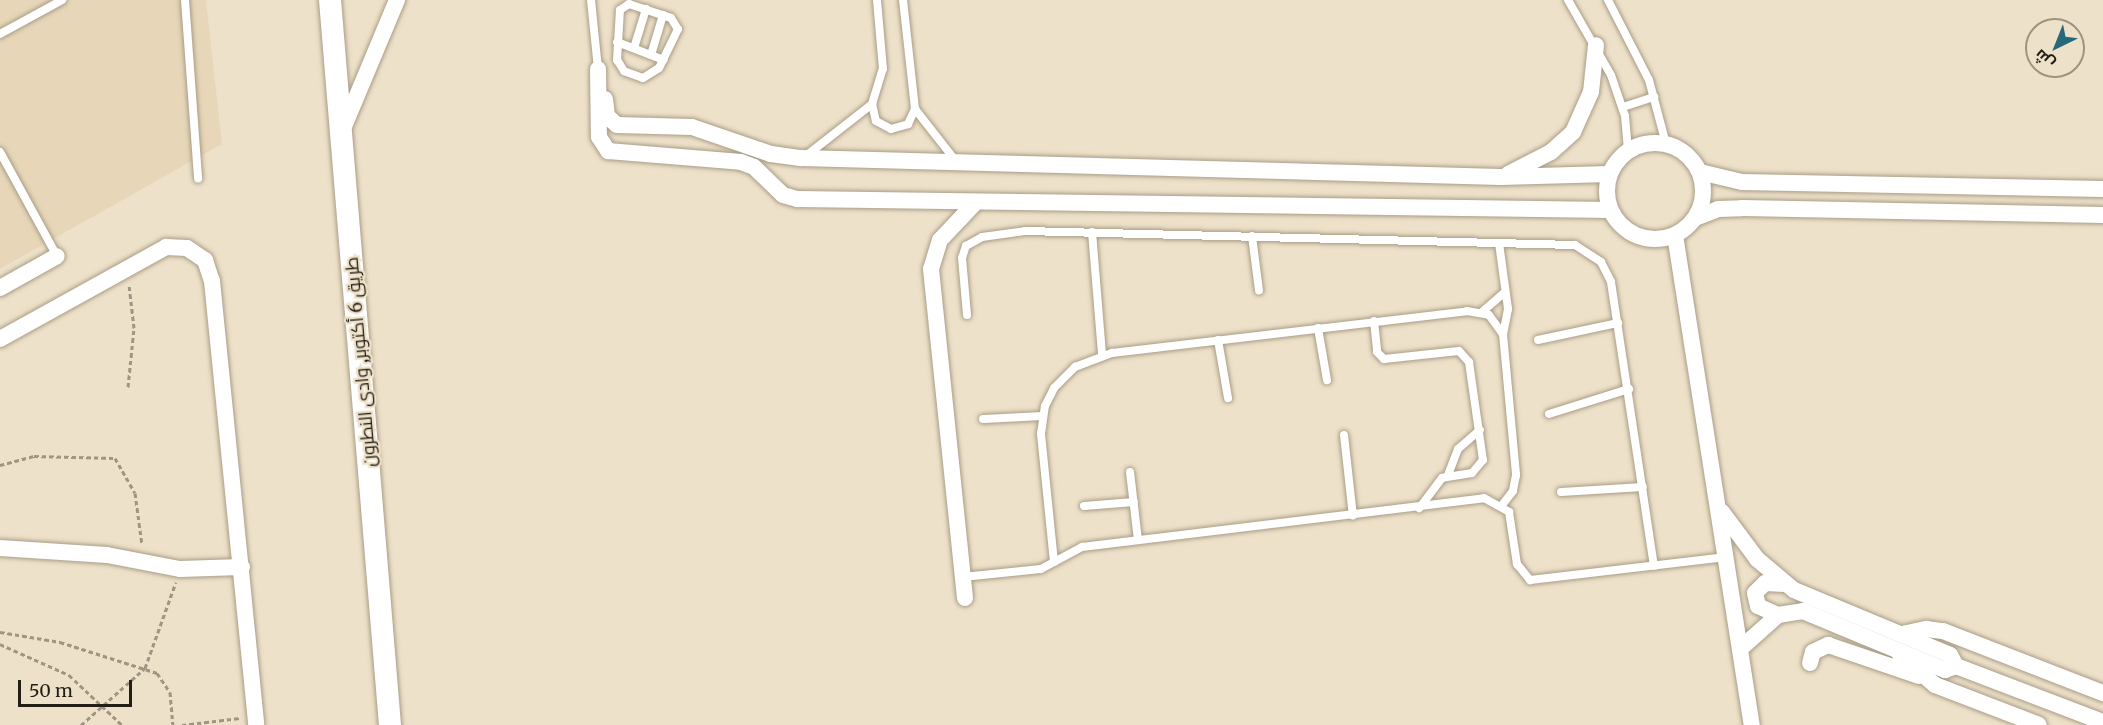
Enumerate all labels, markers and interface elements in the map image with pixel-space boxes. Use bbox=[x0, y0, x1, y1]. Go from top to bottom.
north arrow bbox=[2025, 18, 2085, 78]
text: ش bbox=[2030, 45, 2058, 74]
street label: طريق 6 أكتوبر, وادى النطرون bbox=[341, 256, 381, 468]
scale bar bbox=[21, 668, 135, 706]
text: 50 m bbox=[29, 679, 73, 702]

